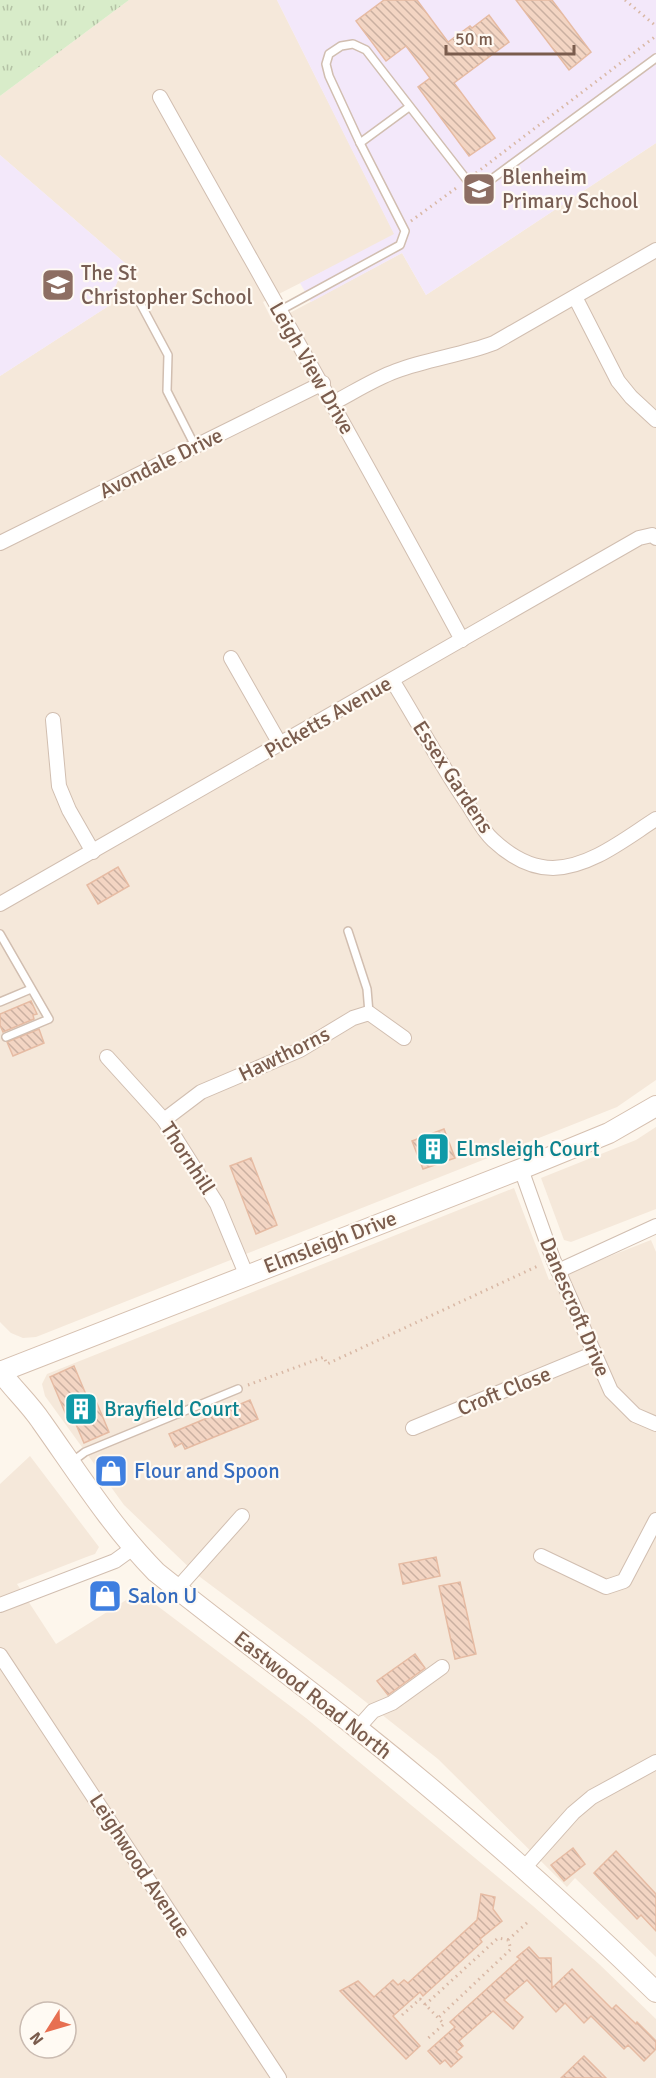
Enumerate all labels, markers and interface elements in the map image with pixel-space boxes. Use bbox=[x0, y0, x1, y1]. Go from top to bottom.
scale bar bbox=[446, 18, 574, 56]
text: 50 m bbox=[455, 28, 493, 50]
place label: Blenheim Primary School bbox=[502, 164, 638, 214]
school or university icon: Blenheim Primary School bbox=[461, 171, 497, 207]
place label: The St Christopher School bbox=[81, 260, 253, 310]
school or university icon: The St Christopher School bbox=[40, 267, 76, 303]
street label: Leigh View Drive bbox=[264, 297, 360, 439]
street label: Avondale Drive bbox=[95, 422, 227, 504]
street label: Picketts Avenue bbox=[260, 670, 396, 764]
street label: Essex Gardens bbox=[407, 716, 499, 838]
street label: Hawthorns bbox=[234, 1021, 334, 1087]
street label: Thornhill bbox=[155, 1117, 221, 1199]
building icon: Elmsleigh Court bbox=[415, 1131, 451, 1167]
place label: Elmsleigh Court bbox=[456, 1136, 600, 1162]
street label: Elmsleigh Drive bbox=[260, 1205, 400, 1279]
street label: Danescroft Drive bbox=[534, 1234, 616, 1380]
street label: Croft Close bbox=[454, 1361, 554, 1421]
building icon: Brayfield Court bbox=[63, 1391, 99, 1427]
place label: Brayfield Court bbox=[104, 1396, 239, 1422]
shop icon: Flour and Spoon bbox=[93, 1453, 129, 1489]
place label: Flour and Spoon bbox=[134, 1458, 280, 1484]
shop icon: Salon U bbox=[87, 1578, 123, 1614]
place label: Salon U bbox=[128, 1583, 197, 1609]
street label: Eastwood Road North bbox=[229, 1625, 397, 1765]
street label: Leighwood Avenue bbox=[84, 1789, 196, 1943]
north arrow bbox=[18, 2000, 78, 2060]
text: N bbox=[25, 2028, 48, 2049]

